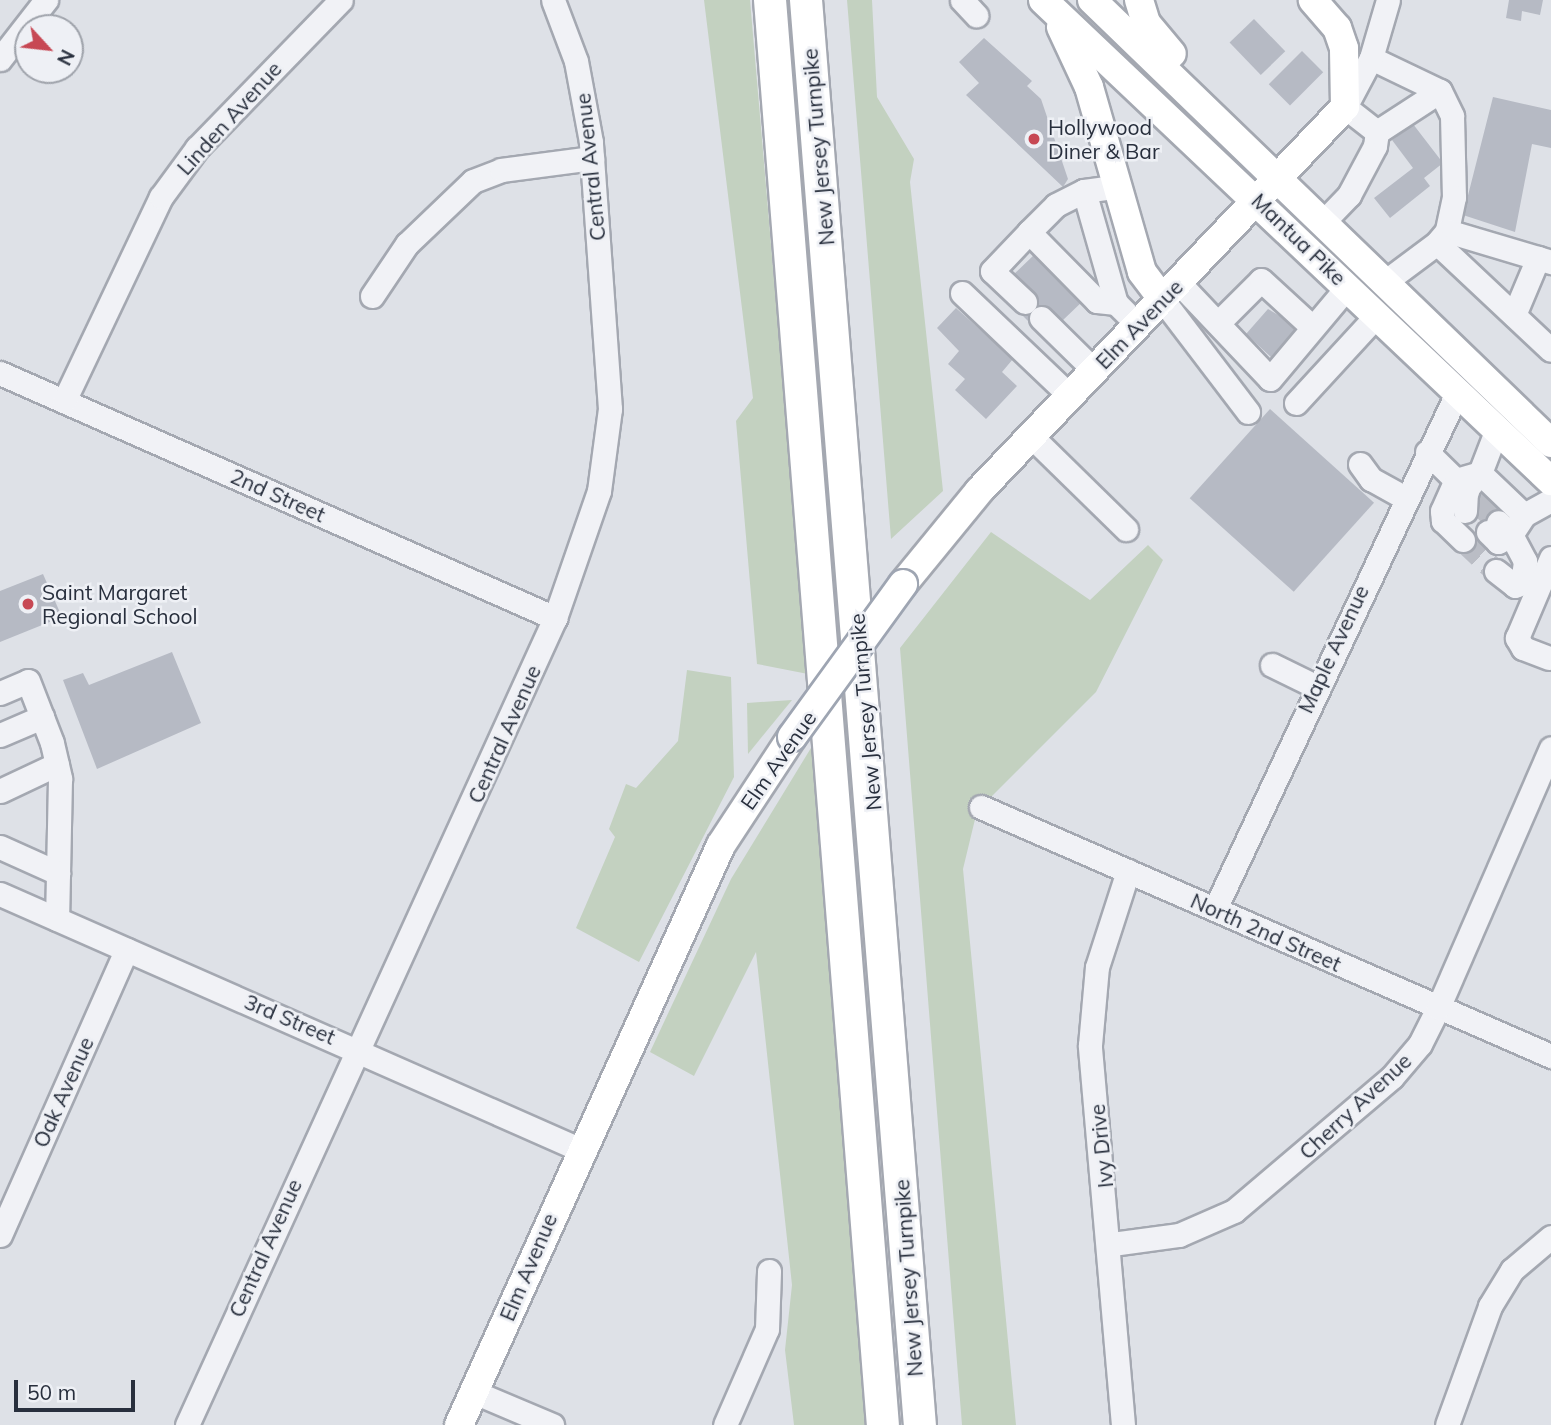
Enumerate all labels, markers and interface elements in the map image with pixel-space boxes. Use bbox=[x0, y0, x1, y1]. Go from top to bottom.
north arrow bbox=[14, 14, 84, 84]
text: N bbox=[52, 46, 80, 69]
street label: New Jersey Turnpike bbox=[797, 47, 839, 247]
street label: Linden Avenue bbox=[172, 56, 286, 180]
street label: Central Avenue bbox=[570, 92, 610, 242]
place label: Hollywood Diner & Bar bbox=[1048, 114, 1160, 164]
marker: Hollywood Diner & Bar bbox=[1026, 131, 1042, 147]
street label: Mantua Pike bbox=[1247, 188, 1351, 290]
street label: Elm Avenue bbox=[1090, 274, 1188, 374]
street label: 2nd Street bbox=[227, 463, 329, 527]
place label: Saint Margaret Regional School bbox=[42, 579, 198, 629]
street label: Maple Avenue bbox=[1292, 581, 1374, 717]
marker: Saint Margaret Regional School bbox=[20, 596, 36, 612]
street label: New Jersey Turnpike bbox=[844, 612, 886, 812]
street label: Central Avenue bbox=[462, 661, 546, 807]
street label: Elm Avenue bbox=[735, 706, 821, 814]
street label: North 2nd Street bbox=[1187, 888, 1345, 976]
street label: 3rd Street bbox=[241, 989, 339, 1049]
street label: Oak Avenue bbox=[27, 1033, 99, 1151]
street label: Cherry Avenue bbox=[1294, 1048, 1416, 1164]
street label: Ivy Drive bbox=[1084, 1103, 1118, 1189]
street label: Central Avenue bbox=[223, 1175, 307, 1321]
street label: New Jersey Turnpike bbox=[889, 1179, 927, 1377]
street label: Elm Avenue bbox=[494, 1209, 562, 1325]
scale bar bbox=[18, 1366, 138, 1410]
text: 50 m bbox=[27, 1379, 76, 1405]

